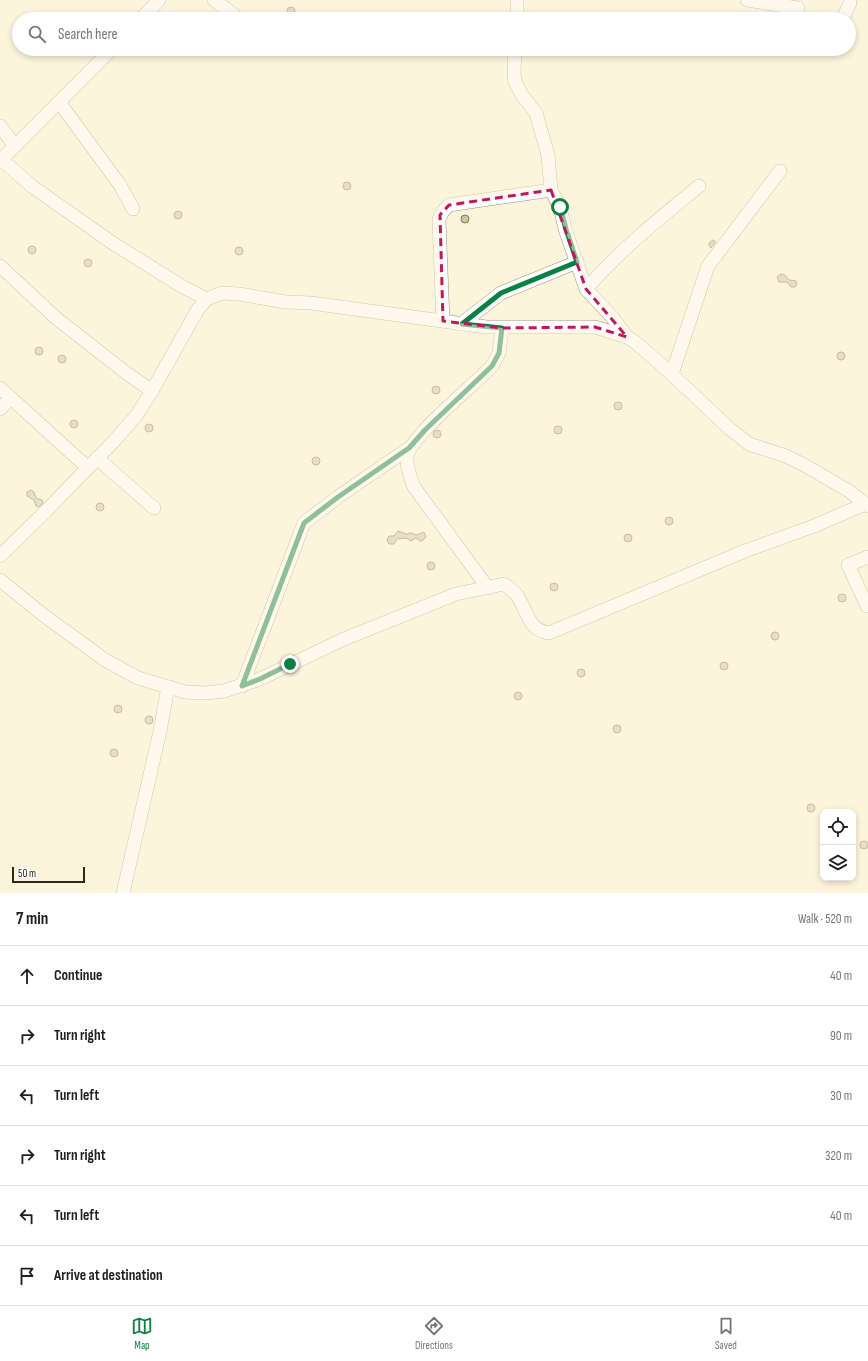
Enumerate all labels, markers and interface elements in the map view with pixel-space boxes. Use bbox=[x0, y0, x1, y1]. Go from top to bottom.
search box bbox=[12, 12, 856, 56]
icon: search bbox=[26, 23, 48, 45]
text: Search here bbox=[58, 25, 118, 44]
route start bbox=[551, 198, 569, 216]
route end bbox=[281, 655, 299, 673]
map controls bbox=[820, 809, 856, 881]
button: locate bbox=[820, 809, 856, 845]
button: layers bbox=[820, 845, 856, 881]
scale bar bbox=[12, 865, 85, 884]
text: 50 m bbox=[18, 867, 36, 880]
text: 7 min bbox=[16, 909, 48, 929]
text: Walk · 520 m bbox=[798, 911, 852, 927]
icon: ahead bbox=[16, 965, 38, 987]
text: Continue bbox=[54, 966, 103, 985]
text: 40 m bbox=[830, 968, 852, 984]
icon: right bbox=[16, 1025, 38, 1047]
text: Turn right bbox=[54, 1026, 106, 1045]
text: 90 m bbox=[830, 1028, 852, 1044]
icon: left bbox=[16, 1085, 38, 1107]
text: Turn left bbox=[54, 1086, 99, 1105]
text: 30 m bbox=[830, 1088, 852, 1104]
icon: right bbox=[16, 1145, 38, 1167]
text: Turn right bbox=[54, 1146, 106, 1165]
text: 320 m bbox=[825, 1148, 852, 1164]
icon: left bbox=[16, 1205, 38, 1227]
text: Turn left bbox=[54, 1206, 99, 1225]
text: 40 m bbox=[830, 1208, 852, 1224]
icon: arrive bbox=[16, 1265, 38, 1287]
text: Arrive at destination bbox=[54, 1266, 163, 1285]
tab: Map bbox=[131, 1315, 153, 1352]
tab: Directions bbox=[415, 1315, 453, 1352]
tab: Saved bbox=[715, 1315, 737, 1352]

